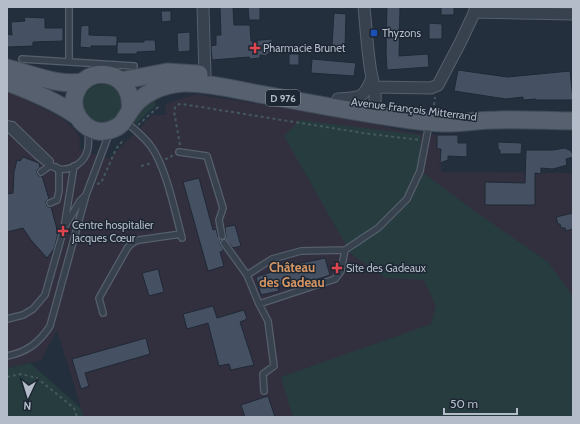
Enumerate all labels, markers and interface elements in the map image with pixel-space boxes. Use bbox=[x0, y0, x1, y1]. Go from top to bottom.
place label: Thyzons bbox=[382, 26, 421, 40]
marker: Thyzons bbox=[369, 28, 379, 38]
place label: Pharmacie Brunet bbox=[263, 41, 346, 55]
marker: Pharmacie Brunet bbox=[250, 43, 260, 53]
road number: D 976 bbox=[266, 90, 300, 106]
street label: Avenue François Mitterrand bbox=[350, 94, 478, 124]
place label: Centre hospitalier Jacques Cœur bbox=[71, 218, 154, 245]
marker: Centre hospitalier Jacques Cœur bbox=[57, 225, 69, 237]
district label: Château des Gadeau bbox=[259, 259, 325, 290]
place label: Site des Gadeaux bbox=[346, 261, 427, 275]
marker: Site des Gadeaux bbox=[331, 262, 343, 274]
north arrow bbox=[8, 376, 48, 416]
scale bar bbox=[444, 390, 517, 416]
text: 50 m bbox=[450, 396, 478, 411]
text: N bbox=[23, 399, 32, 413]

